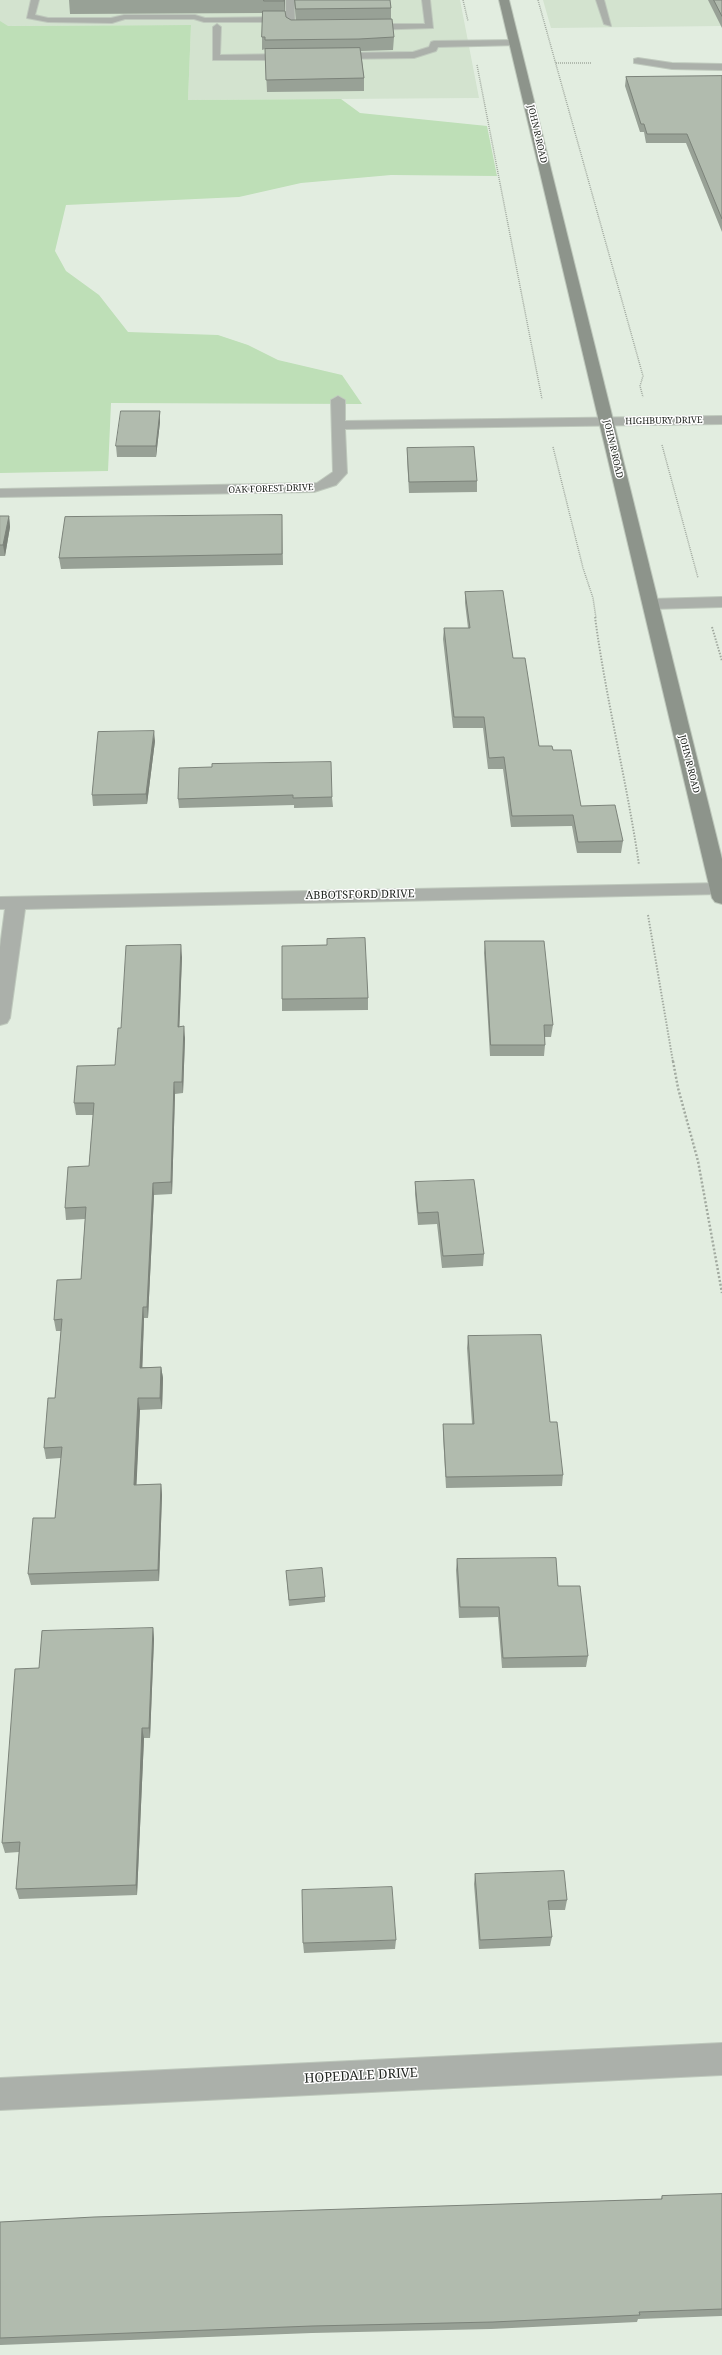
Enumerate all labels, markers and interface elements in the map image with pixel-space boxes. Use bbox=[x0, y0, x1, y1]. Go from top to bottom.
street label: JOHN R ROAD bbox=[525, 104, 549, 164]
street label: HIGHBURY DRIVE bbox=[625, 415, 703, 427]
street label: JOHN R ROAD bbox=[601, 419, 625, 479]
street label: OAK FOREST DRIVE bbox=[228, 482, 314, 496]
street label: JOHN R ROAD bbox=[677, 734, 701, 794]
street label: ABBOTSFORD DRIVE bbox=[305, 887, 415, 903]
street label: HOPEDALE DRIVE bbox=[304, 2065, 418, 2087]

